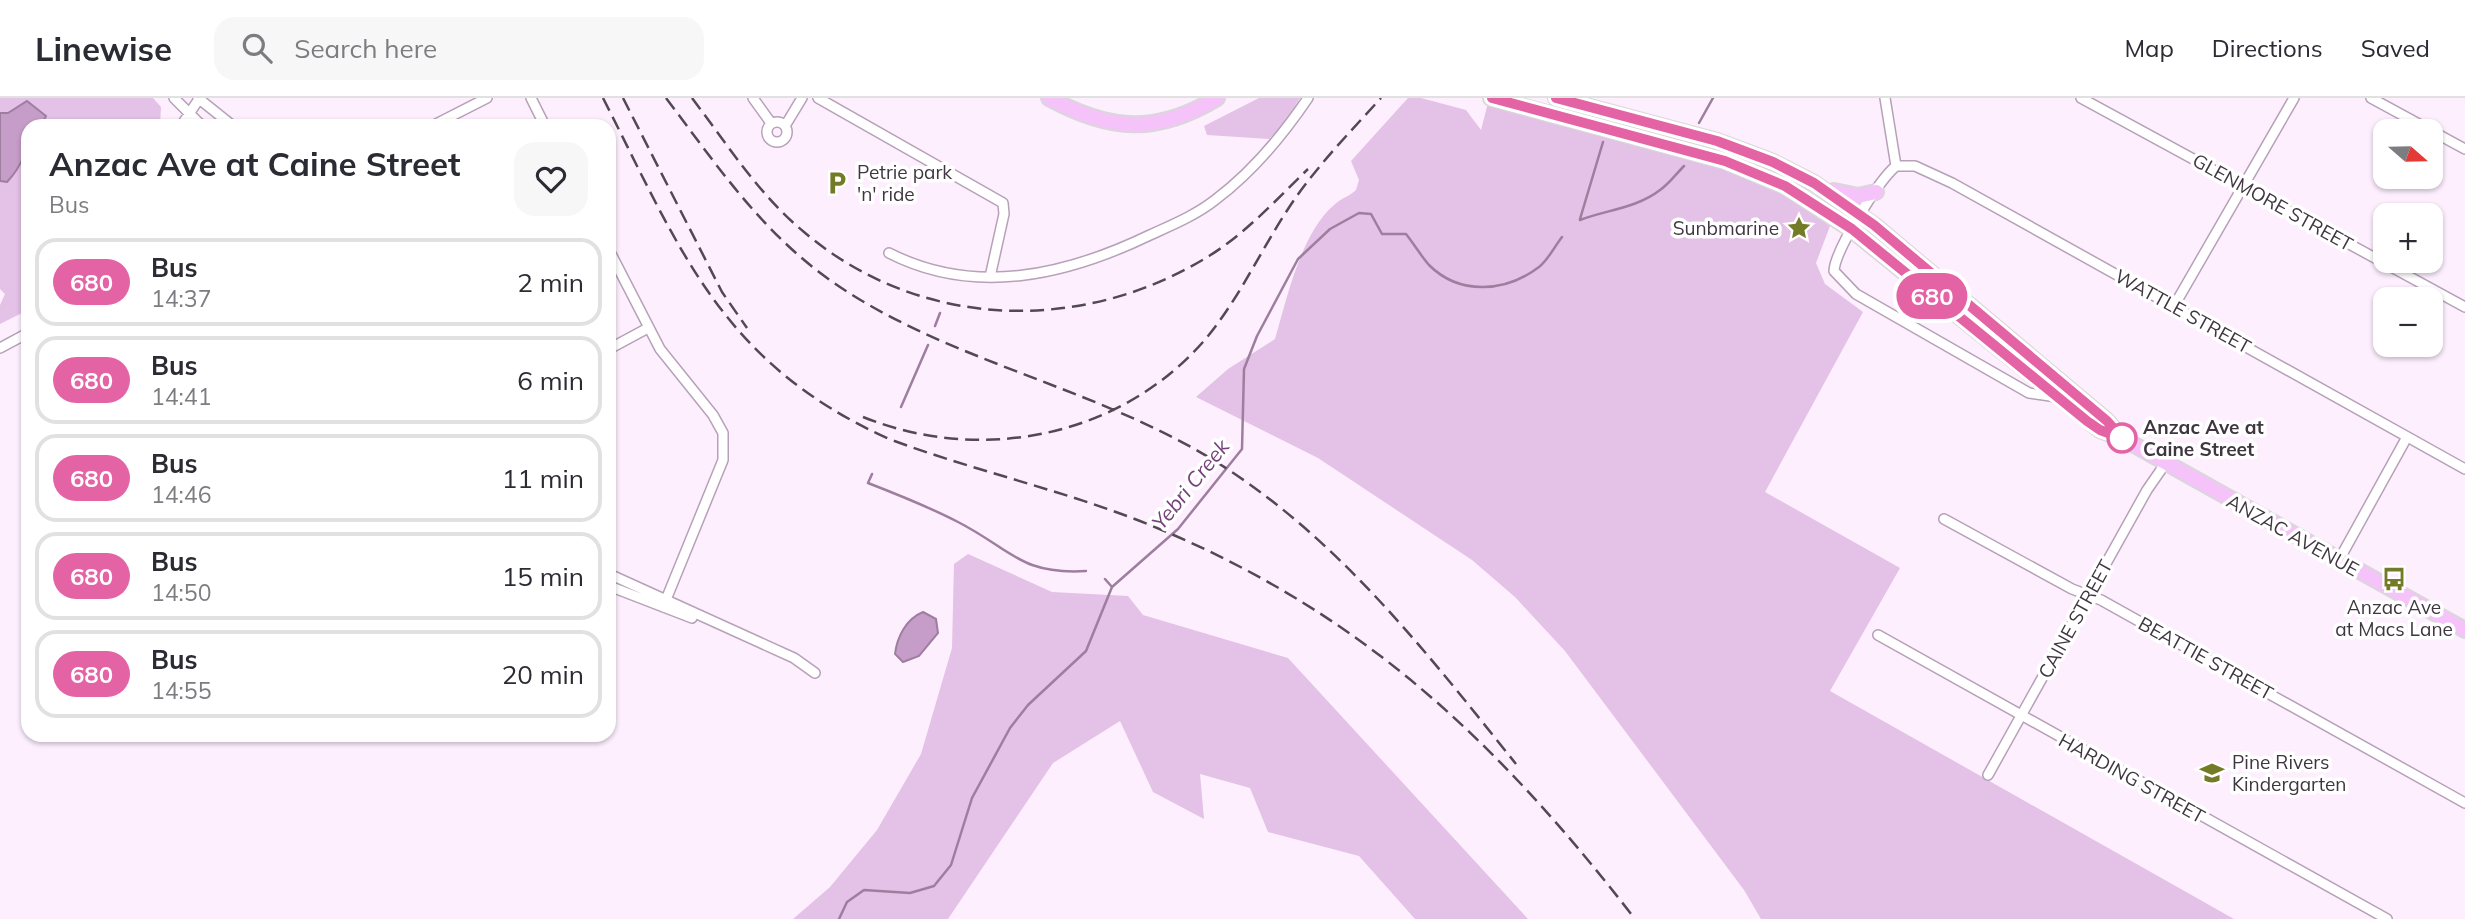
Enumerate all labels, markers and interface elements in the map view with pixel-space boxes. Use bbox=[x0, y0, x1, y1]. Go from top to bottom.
search box bbox=[214, 17, 704, 80]
text: Linewise bbox=[35, 28, 172, 69]
icon: search bbox=[238, 29, 276, 67]
text: Search here bbox=[294, 32, 437, 65]
text: Map bbox=[2124, 33, 2174, 63]
text: Directions bbox=[2212, 33, 2323, 63]
text: Saved bbox=[2361, 33, 2430, 63]
north arrow bbox=[2373, 119, 2443, 189]
map controls bbox=[2373, 119, 2443, 357]
button: heart bbox=[514, 142, 588, 216]
text: Anzac Ave at Caine Street bbox=[49, 143, 461, 184]
street label: GLENMORE STREET bbox=[2189, 148, 2358, 256]
place label: Petrie park 'n' ride bbox=[857, 160, 952, 206]
parking icon: Petrie park 'n' ride bbox=[823, 169, 851, 197]
text: Bus bbox=[49, 190, 89, 219]
button: + bbox=[2373, 203, 2443, 273]
place icon: Sunbmarine bbox=[1785, 214, 1813, 242]
place label: Sunbmarine bbox=[1673, 216, 1779, 240]
text: Bus bbox=[151, 251, 197, 284]
street label: WATTLE STREET bbox=[2111, 264, 2256, 359]
text: 2 min bbox=[517, 266, 584, 299]
text: 680 bbox=[70, 267, 113, 297]
line badge: 680 bbox=[1892, 273, 1972, 319]
text: 680 bbox=[1910, 281, 1954, 311]
text: 14:37 bbox=[151, 284, 211, 313]
button: − bbox=[2373, 287, 2443, 357]
text: Bus bbox=[151, 349, 197, 382]
text: 6 min bbox=[517, 364, 584, 397]
text: 680 bbox=[70, 365, 113, 395]
text: 14:41 bbox=[151, 382, 211, 411]
place label: Anzac Ave at Caine Street bbox=[2143, 415, 2264, 461]
marker: Anzac Ave at Caine Street bbox=[2107, 423, 2137, 453]
water label: Yebri Creek bbox=[1146, 433, 1235, 534]
text: Bus bbox=[151, 447, 197, 480]
text: 11 min bbox=[502, 462, 584, 495]
text: 680 bbox=[70, 463, 113, 493]
text: 14:46 bbox=[151, 480, 211, 509]
street label: ANZAC AVENUE bbox=[2223, 489, 2363, 581]
text: Bus bbox=[151, 545, 197, 578]
street label: CAINE STREET bbox=[2033, 555, 2118, 682]
text: 15 min bbox=[502, 560, 584, 593]
text: 680 bbox=[70, 561, 113, 591]
bus stop icon: Anzac Ave at Macs Lane bbox=[2380, 565, 2408, 593]
text: 14:50 bbox=[151, 578, 211, 607]
place label: Anzac Ave at Macs Lane bbox=[2335, 595, 2453, 641]
street label: BEATTIE STREET bbox=[2134, 611, 2278, 705]
text: Bus bbox=[151, 643, 197, 676]
text: 20 min bbox=[502, 658, 584, 691]
text: 680 bbox=[70, 659, 113, 689]
text: 14:55 bbox=[151, 676, 211, 705]
street label: HARDING STREET bbox=[2055, 728, 2210, 828]
place label: Pine Rivers Kindergarten bbox=[2232, 750, 2347, 796]
school or university icon: Pine Rivers Kindergarten bbox=[2198, 759, 2226, 787]

